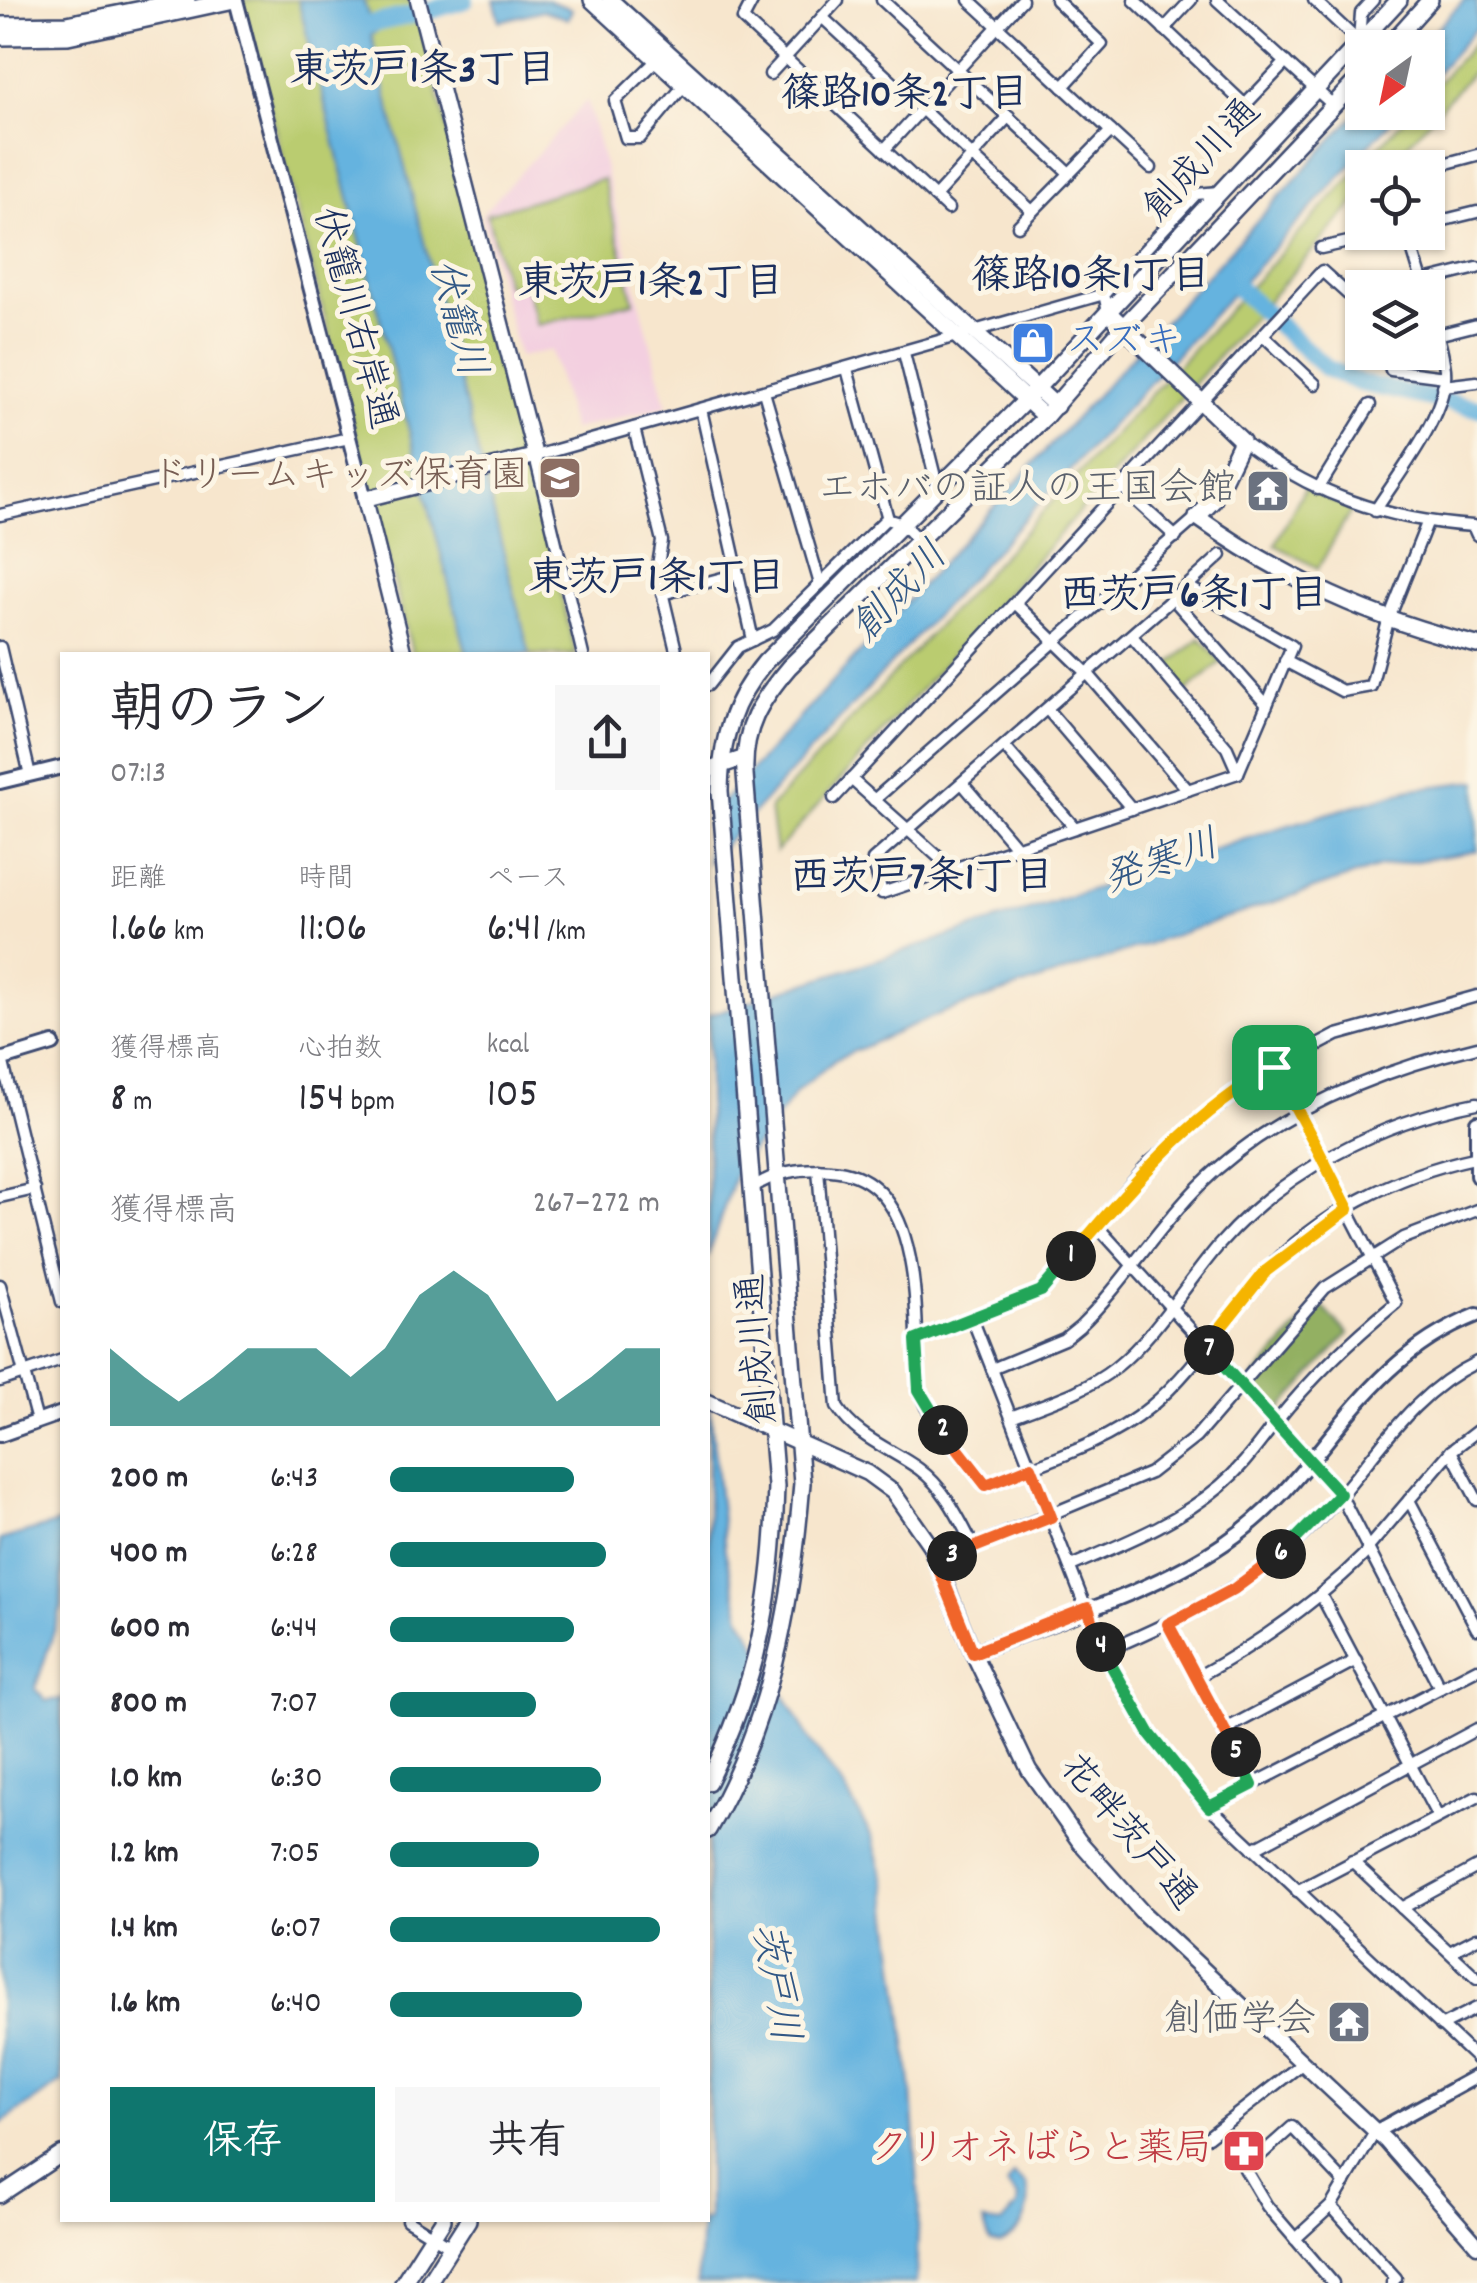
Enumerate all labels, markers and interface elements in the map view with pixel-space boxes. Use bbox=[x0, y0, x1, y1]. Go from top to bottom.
north arrow bbox=[1345, 30, 1445, 130]
map controls bbox=[1345, 30, 1445, 370]
district label: 東茨戸1条3丁目 bbox=[290, 45, 556, 102]
district label: 篠路10条2丁目 bbox=[781, 69, 1029, 126]
street label: 創成川通 bbox=[1132, 88, 1276, 236]
button: locate bbox=[1345, 150, 1445, 250]
street label: 伏籠川右岸通 bbox=[296, 202, 408, 436]
district label: 篠路10条1丁目 bbox=[971, 251, 1211, 308]
water label: 伏籠川 bbox=[411, 254, 497, 384]
district label: 東茨戸1条2丁目 bbox=[518, 258, 784, 315]
button: layers bbox=[1345, 270, 1445, 370]
place label: スズキ bbox=[1066, 316, 1182, 371]
shop icon: スズキ bbox=[1010, 320, 1056, 366]
place label: ドリームキッズ保育園 bbox=[150, 451, 528, 506]
school or university icon: ドリームキッズ保育園 bbox=[537, 455, 583, 501]
place label: エホバの証人の王国会館 bbox=[818, 464, 1236, 519]
temple icon: エホバの証人の王国会館 bbox=[1245, 468, 1291, 514]
water label: 創成川 bbox=[840, 531, 964, 657]
district label: 東茨戸1条1丁目 bbox=[528, 553, 786, 610]
district label: 西茨戸6条1丁目 bbox=[1060, 570, 1328, 627]
text: 朝のラン bbox=[110, 675, 330, 754]
button: share bbox=[555, 685, 660, 790]
text: 07:13 bbox=[110, 752, 166, 798]
water label: 発寒川 bbox=[1096, 819, 1228, 911]
district label: 西茨戸7条1丁目 bbox=[790, 852, 1054, 909]
text: 距離 bbox=[110, 861, 166, 901]
text: 時間 bbox=[298, 861, 354, 901]
text: ペース bbox=[487, 861, 569, 901]
text: 1.66 bbox=[110, 901, 167, 961]
text: 11:06 bbox=[298, 901, 367, 961]
text: 6:41 bbox=[487, 901, 541, 961]
text: km bbox=[167, 914, 204, 954]
text: /km bbox=[541, 914, 586, 954]
pin bbox=[1232, 1025, 1317, 1110]
text: kcal bbox=[487, 1027, 529, 1067]
text: 獲得標高 bbox=[110, 1031, 222, 1071]
text: 心拍数 bbox=[298, 1031, 382, 1071]
icon: arrive bbox=[1247, 1040, 1302, 1095]
text: 105 bbox=[487, 1067, 538, 1127]
text: 8 bbox=[110, 1071, 127, 1131]
text: 154 bbox=[298, 1071, 344, 1131]
text: m bbox=[127, 1084, 153, 1124]
text: bpm bbox=[344, 1084, 395, 1124]
text: 267–272 m bbox=[533, 1182, 660, 1228]
text: 獲得標高 bbox=[110, 1190, 238, 1236]
pin: 1 bbox=[1046, 1231, 1096, 1281]
text: 1 bbox=[1068, 1236, 1074, 1276]
street label: 創成川通 bbox=[726, 1271, 794, 1427]
pin: 7 bbox=[1184, 1325, 1234, 1375]
text: 7 bbox=[1204, 1330, 1214, 1370]
pin: 2 bbox=[918, 1405, 968, 1455]
text: 2 bbox=[937, 1410, 949, 1450]
text: 200 m bbox=[110, 1457, 188, 1503]
text: 6:43 bbox=[270, 1457, 318, 1503]
pin: 6 bbox=[1256, 1529, 1306, 1579]
pin: 3 bbox=[927, 1531, 977, 1581]
text: 400 m bbox=[110, 1532, 187, 1578]
text: 6:28 bbox=[270, 1532, 318, 1578]
text: 6 bbox=[1274, 1534, 1288, 1574]
text: 3 bbox=[946, 1536, 958, 1576]
text: 600 m bbox=[110, 1607, 190, 1653]
text: 6:44 bbox=[270, 1607, 318, 1653]
pin: 4 bbox=[1076, 1622, 1126, 1672]
text: 4 bbox=[1095, 1627, 1107, 1667]
text: 800 m bbox=[110, 1682, 187, 1728]
text: 7:07 bbox=[270, 1682, 317, 1728]
pin: 5 bbox=[1211, 1727, 1261, 1777]
text: 5 bbox=[1230, 1732, 1242, 1772]
street label: 花畔茨戸通 bbox=[1044, 1744, 1208, 1924]
text: 1.0 km bbox=[110, 1757, 182, 1803]
text: 6:30 bbox=[270, 1757, 323, 1803]
text: 1.2 km bbox=[110, 1832, 179, 1878]
text: 7:05 bbox=[270, 1832, 320, 1878]
text: 1.4 km bbox=[110, 1907, 178, 1953]
text: 6:07 bbox=[270, 1907, 321, 1953]
water label: 茨戸川 bbox=[734, 1919, 810, 2047]
text: 1.6 km bbox=[110, 1982, 180, 2028]
text: 6:40 bbox=[270, 1982, 322, 2028]
place label: 創価学会 bbox=[1164, 1995, 1316, 2050]
temple icon: 創価学会 bbox=[1326, 1999, 1372, 2045]
button: 保存 bbox=[110, 2087, 375, 2202]
button: 共有 bbox=[395, 2087, 660, 2202]
place label: クリオネばらと薬局 bbox=[870, 2124, 1212, 2179]
pharmacy icon: クリオネばらと薬局 bbox=[1221, 2128, 1267, 2174]

